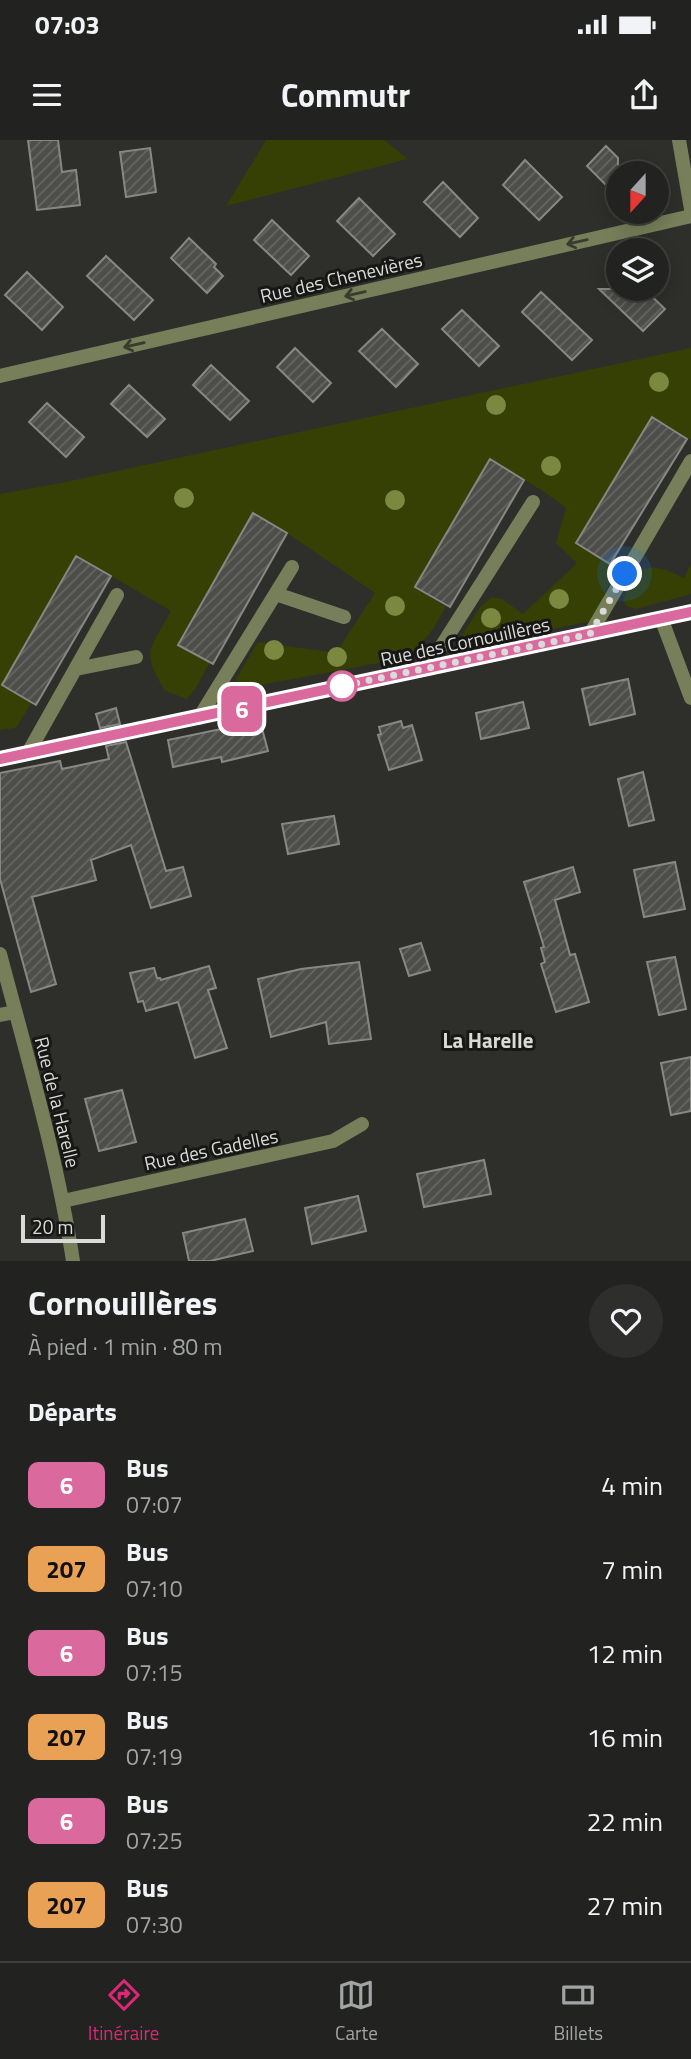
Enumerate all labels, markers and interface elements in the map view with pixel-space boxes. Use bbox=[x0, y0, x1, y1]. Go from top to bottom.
text: 07:03 bbox=[35, 5, 100, 44]
text: Commutr bbox=[281, 71, 410, 119]
icon: menu bbox=[28, 76, 66, 114]
icon: share bbox=[625, 76, 663, 114]
north arrow bbox=[606, 161, 668, 224]
map controls bbox=[606, 161, 669, 301]
one-way arrow bbox=[566, 236, 589, 249]
button: layers bbox=[606, 238, 669, 301]
street label: Rue des Chenevières bbox=[257, 244, 425, 310]
one-way arrow bbox=[344, 287, 367, 301]
one-way arrow bbox=[123, 339, 146, 353]
your location bbox=[607, 556, 642, 591]
street label: Rue des Cornouillères bbox=[378, 609, 553, 673]
unlabelled marker bbox=[327, 671, 357, 701]
line badge: 6 bbox=[219, 686, 265, 732]
text: 6 bbox=[235, 691, 249, 727]
district label: La Harelle bbox=[443, 1024, 533, 1056]
street label: Rue de la Harelle bbox=[28, 1033, 88, 1171]
street label: Rue des Gadelles bbox=[141, 1121, 281, 1177]
scale bar bbox=[21, 1212, 105, 1244]
text: 20 m bbox=[32, 1212, 73, 1241]
text: Cornouillères bbox=[28, 1278, 217, 1328]
button: heart bbox=[589, 1284, 663, 1358]
text: À pied · 1 min · 80 m bbox=[28, 1329, 223, 1364]
text: Départs bbox=[28, 1392, 117, 1431]
text: Bus bbox=[126, 1448, 168, 1487]
text: 4 min bbox=[601, 1466, 663, 1505]
text: 6 bbox=[60, 1467, 73, 1503]
text: 07:07 bbox=[126, 1487, 183, 1522]
text: Bus bbox=[126, 1532, 168, 1571]
text: 7 min bbox=[601, 1550, 663, 1589]
text: 207 bbox=[46, 1551, 87, 1587]
text: 07:10 bbox=[126, 1571, 183, 1606]
text: Bus bbox=[126, 1616, 168, 1655]
text: 12 min bbox=[587, 1634, 663, 1673]
text: 6 bbox=[60, 1635, 73, 1671]
text: 07:15 bbox=[126, 1655, 183, 1690]
text: Bus bbox=[126, 1700, 168, 1739]
text: 16 min bbox=[587, 1718, 663, 1757]
text: 207 bbox=[46, 1719, 87, 1755]
text: 07:19 bbox=[126, 1739, 183, 1774]
text: Bus bbox=[126, 1784, 168, 1823]
text: 22 min bbox=[587, 1802, 663, 1841]
text: 6 bbox=[60, 1803, 73, 1839]
text: 07:25 bbox=[126, 1823, 183, 1858]
text: Bus bbox=[126, 1868, 168, 1907]
text: 27 min bbox=[587, 1886, 663, 1925]
text: 207 bbox=[46, 1887, 87, 1923]
text: 07:30 bbox=[126, 1907, 183, 1942]
tab: Itinéraire bbox=[88, 1976, 159, 2047]
tab: Carte bbox=[335, 1976, 378, 2047]
tab: Billets bbox=[553, 1976, 603, 2047]

